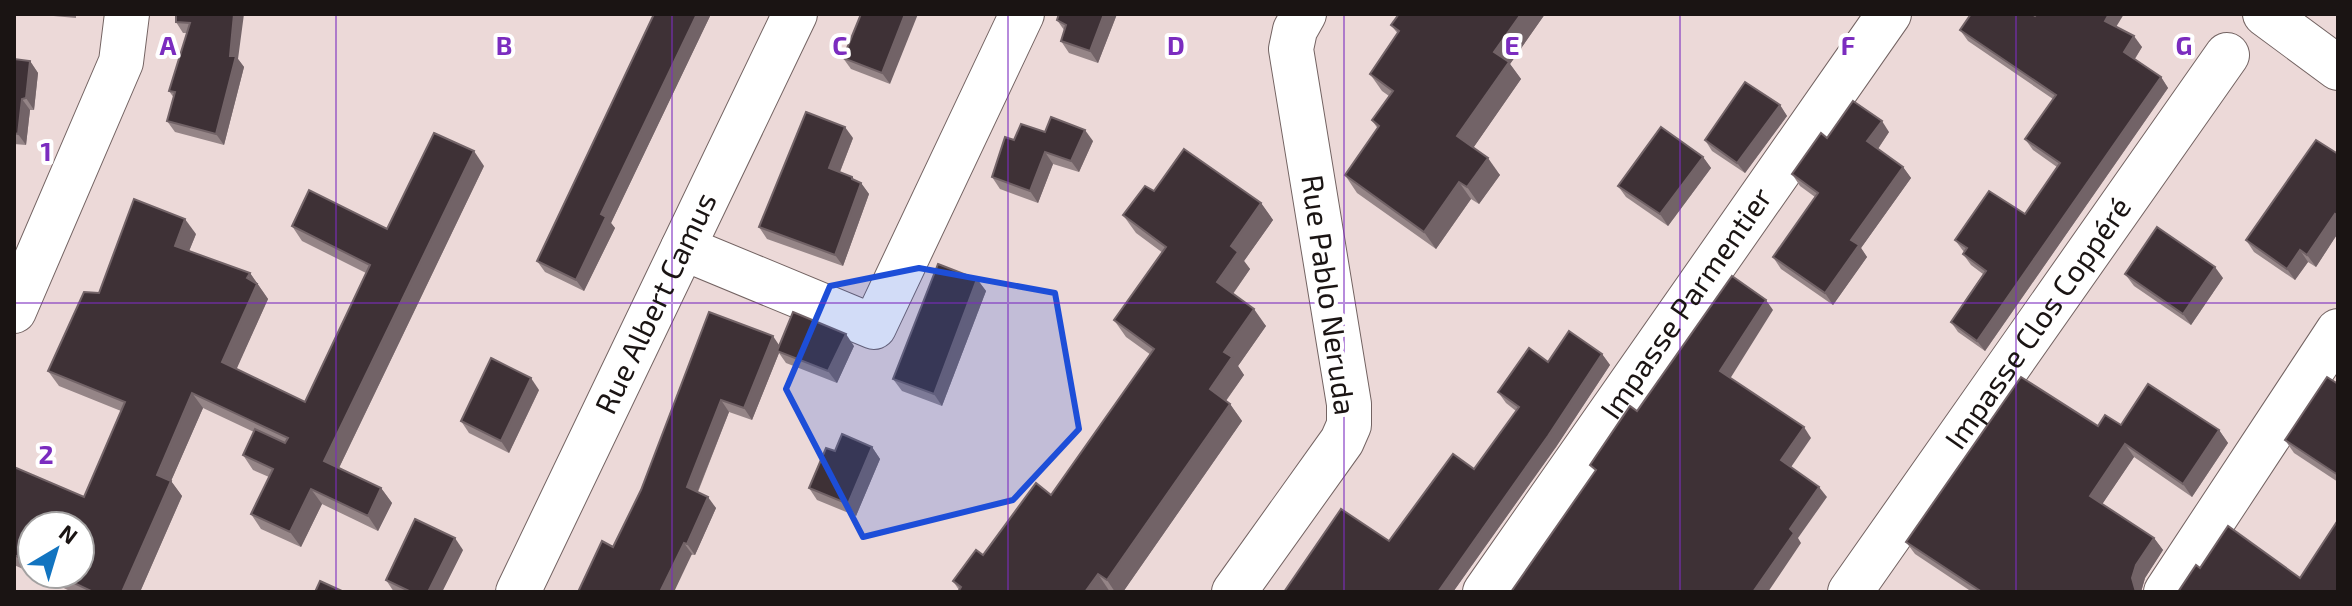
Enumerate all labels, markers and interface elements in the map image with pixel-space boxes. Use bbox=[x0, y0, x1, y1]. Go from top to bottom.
text: A bbox=[160, 29, 177, 60]
text: B bbox=[496, 29, 512, 60]
text: C bbox=[832, 29, 848, 60]
text: D bbox=[1167, 29, 1185, 60]
text: E bbox=[1504, 29, 1520, 60]
text: F bbox=[1841, 29, 1855, 60]
text: G bbox=[2176, 29, 2192, 60]
text: 1 bbox=[40, 135, 52, 166]
street label: Rue Pablo Neruda bbox=[1295, 172, 1365, 417]
street label: Impasse Parmentier bbox=[1592, 180, 1778, 425]
street label: Rue Albert Camus bbox=[586, 186, 723, 419]
street label: Impasse Clos Coppéré bbox=[1936, 190, 2138, 455]
text: 2 bbox=[38, 438, 54, 469]
north arrow bbox=[16, 510, 96, 590]
text: N bbox=[55, 518, 83, 549]

